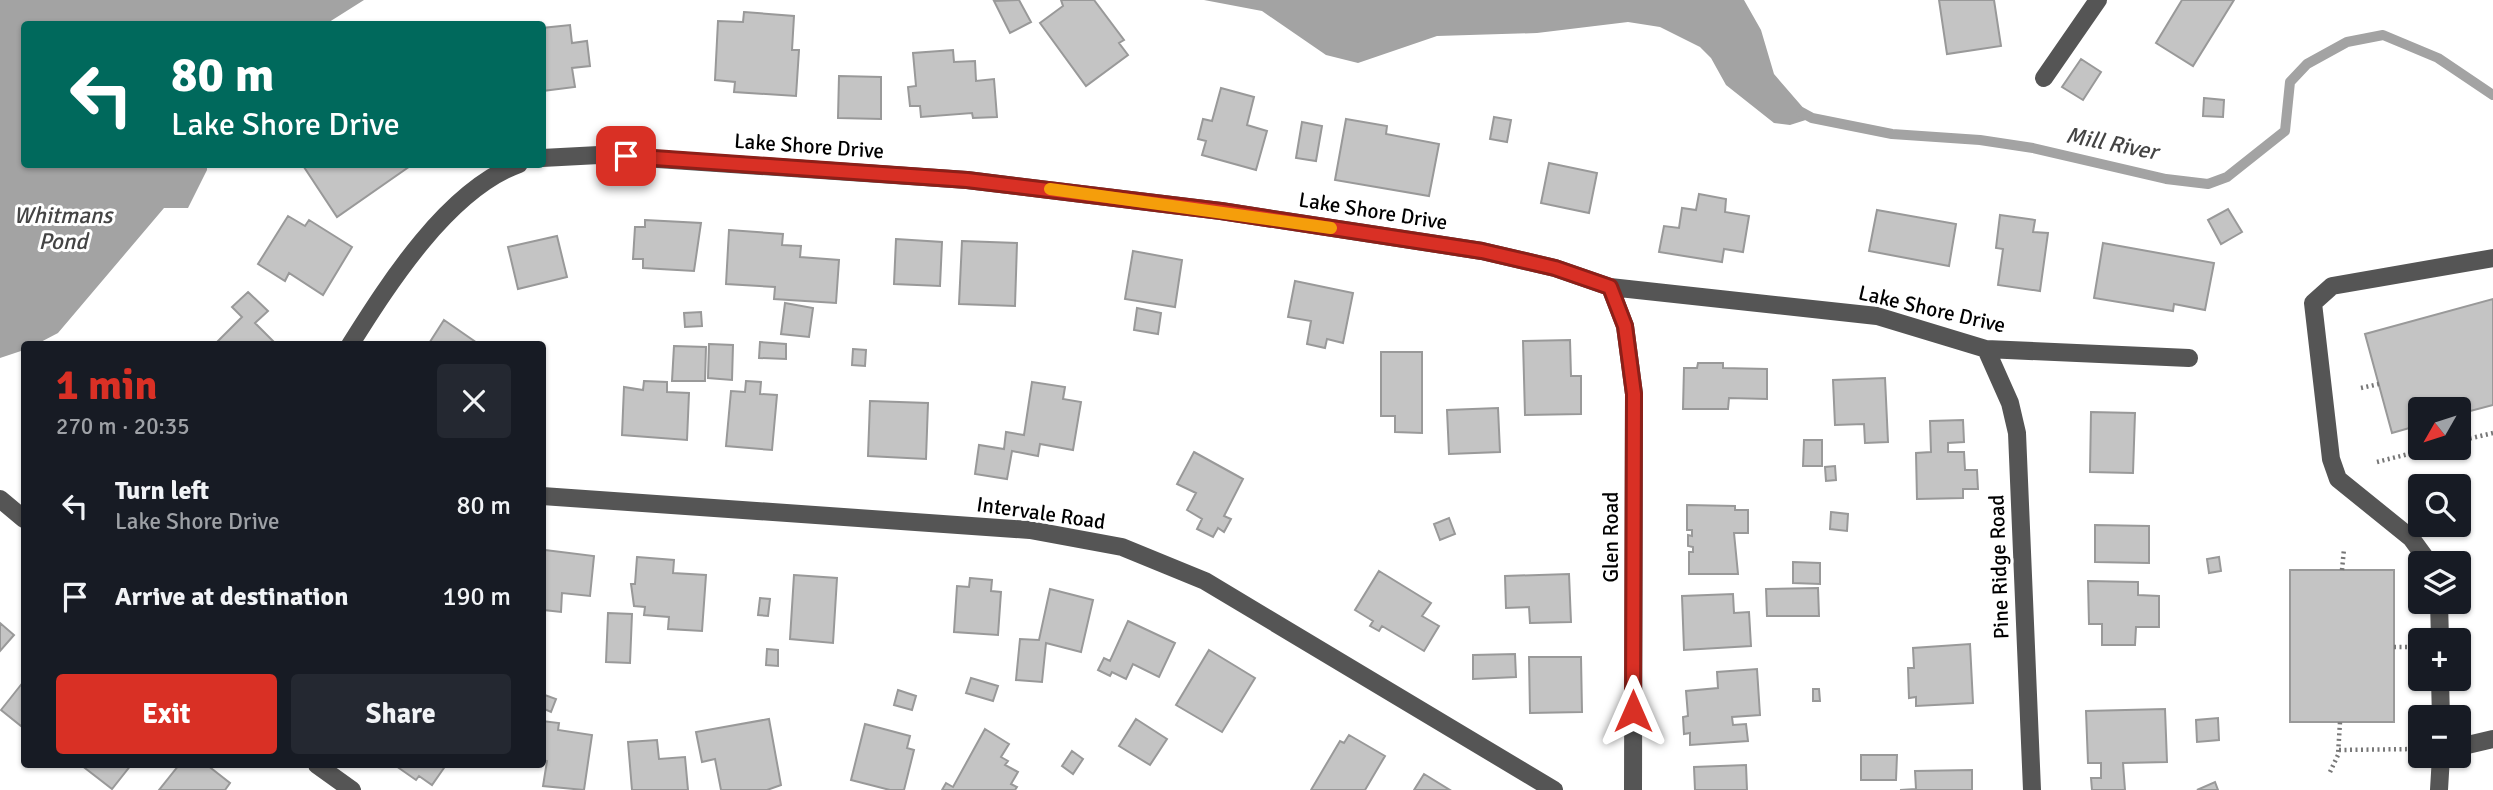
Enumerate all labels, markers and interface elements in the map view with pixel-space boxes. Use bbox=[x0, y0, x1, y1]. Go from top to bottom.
text: 80 m bbox=[171, 45, 274, 105]
icon: left bbox=[56, 49, 147, 140]
text: Lake Shore Drive bbox=[171, 105, 400, 144]
water label: Mill River bbox=[2063, 120, 2164, 167]
pin bbox=[596, 126, 656, 186]
street label: Lake Shore Drive bbox=[733, 128, 885, 164]
icon: arrive bbox=[607, 137, 645, 175]
street label: Lake Shore Drive bbox=[1297, 186, 1449, 236]
water label: Whitmans Pond bbox=[14, 201, 114, 256]
street label: Lake Shore Drive bbox=[1856, 279, 2008, 339]
text: 1 min bbox=[56, 360, 157, 411]
button: close bbox=[437, 364, 511, 438]
north arrow bbox=[2408, 397, 2471, 460]
map controls bbox=[2408, 397, 2471, 768]
text: 270 m · 20:35 bbox=[56, 412, 190, 441]
button: search bbox=[2408, 474, 2471, 537]
text: Turn left bbox=[115, 475, 209, 507]
icon: left bbox=[56, 487, 94, 525]
text: 80 m bbox=[456, 490, 511, 522]
street label: Intervale Road bbox=[975, 491, 1107, 535]
street label: Glen Road bbox=[1598, 492, 1624, 583]
street label: Pine Ridge Road bbox=[1983, 494, 2015, 640]
text: Lake Shore Drive bbox=[115, 507, 279, 536]
button: layers bbox=[2408, 551, 2471, 614]
icon: arrive bbox=[56, 578, 94, 616]
text: Arrive at destination bbox=[115, 581, 348, 613]
text: 190 m bbox=[442, 581, 511, 613]
button: + bbox=[2408, 628, 2471, 691]
button: Exit bbox=[56, 674, 277, 754]
button: Share bbox=[291, 674, 511, 754]
position arrow bbox=[1596, 674, 1670, 748]
button: − bbox=[2408, 705, 2471, 768]

